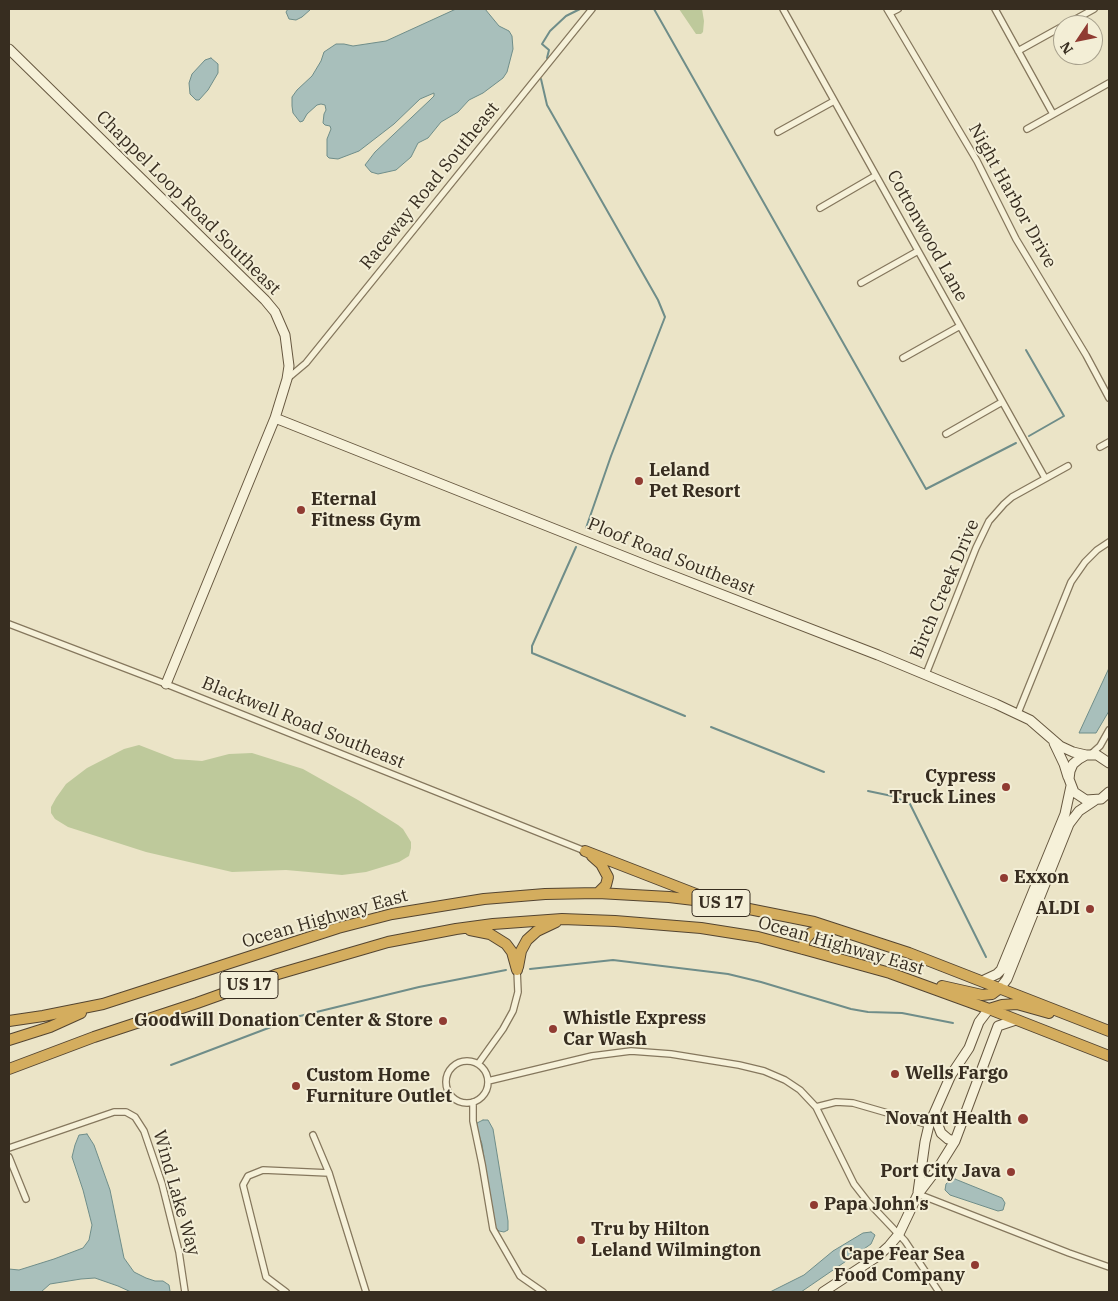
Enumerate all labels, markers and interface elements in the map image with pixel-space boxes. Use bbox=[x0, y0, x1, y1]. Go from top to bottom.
north arrow bbox=[1053, 15, 1103, 65]
text: N bbox=[1056, 38, 1077, 57]
street label: Raceway Road Southeast bbox=[356, 98, 504, 274]
street label: Chappel Loop Road Southeast bbox=[91, 106, 285, 300]
street label: Night Harbor Drive bbox=[963, 120, 1061, 272]
street label: Cottonwood Lane bbox=[882, 166, 972, 306]
place label: Leland Pet Resort bbox=[649, 460, 740, 502]
marker: Leland Pet Resort bbox=[633, 475, 645, 487]
place label: Eternal Fitness Gym bbox=[311, 489, 421, 532]
marker: Eternal Fitness Gym bbox=[295, 504, 307, 516]
street label: Ploof Road Southeast bbox=[584, 514, 758, 600]
street label: Birch Creek Drive bbox=[906, 516, 984, 662]
street label: Blackwell Road Southeast bbox=[198, 672, 408, 774]
place label: Cypress Truck Lines bbox=[889, 766, 996, 809]
marker: Cypress Truck Lines bbox=[1000, 781, 1012, 793]
place label: Exxon bbox=[1014, 867, 1069, 889]
marker: Exxon bbox=[998, 872, 1010, 884]
street label: Ocean Highway East bbox=[240, 885, 410, 953]
road number: US 17 bbox=[692, 890, 750, 916]
place label: ALDI bbox=[1036, 898, 1080, 920]
marker: ALDI bbox=[1084, 903, 1096, 915]
street label: Ocean Highway East bbox=[756, 912, 926, 980]
road number: US 17 bbox=[220, 972, 278, 998]
place label: Whistle Express Car Wash bbox=[563, 1008, 706, 1050]
place label: Goodwill Donation Center & Store bbox=[134, 1010, 433, 1032]
marker: Goodwill Donation Center & Store bbox=[437, 1015, 449, 1027]
marker: Whistle Express Car Wash bbox=[547, 1023, 559, 1035]
place label: Wells Fargo bbox=[905, 1063, 1008, 1085]
place label: Custom Home Furniture Outlet bbox=[306, 1065, 452, 1108]
marker: Wells Fargo bbox=[889, 1068, 901, 1080]
marker: Custom Home Furniture Outlet bbox=[290, 1080, 302, 1092]
place label: Novant Health bbox=[885, 1108, 1012, 1130]
marker: Novant Health bbox=[1016, 1112, 1030, 1126]
street label: Wind Lake Way bbox=[148, 1128, 204, 1258]
place label: Port City Java bbox=[880, 1161, 1001, 1183]
marker: Port City Java bbox=[1005, 1166, 1017, 1178]
place label: Papa John's bbox=[824, 1194, 929, 1216]
marker: Papa John's bbox=[808, 1199, 820, 1211]
place label: Tru by Hilton Leland Wilmington bbox=[591, 1219, 761, 1262]
marker: Tru by Hilton Leland Wilmington bbox=[575, 1234, 587, 1246]
place label: Cape Fear Sea Food Company bbox=[834, 1244, 965, 1286]
marker: Cape Fear Sea Food Company bbox=[969, 1259, 981, 1271]

